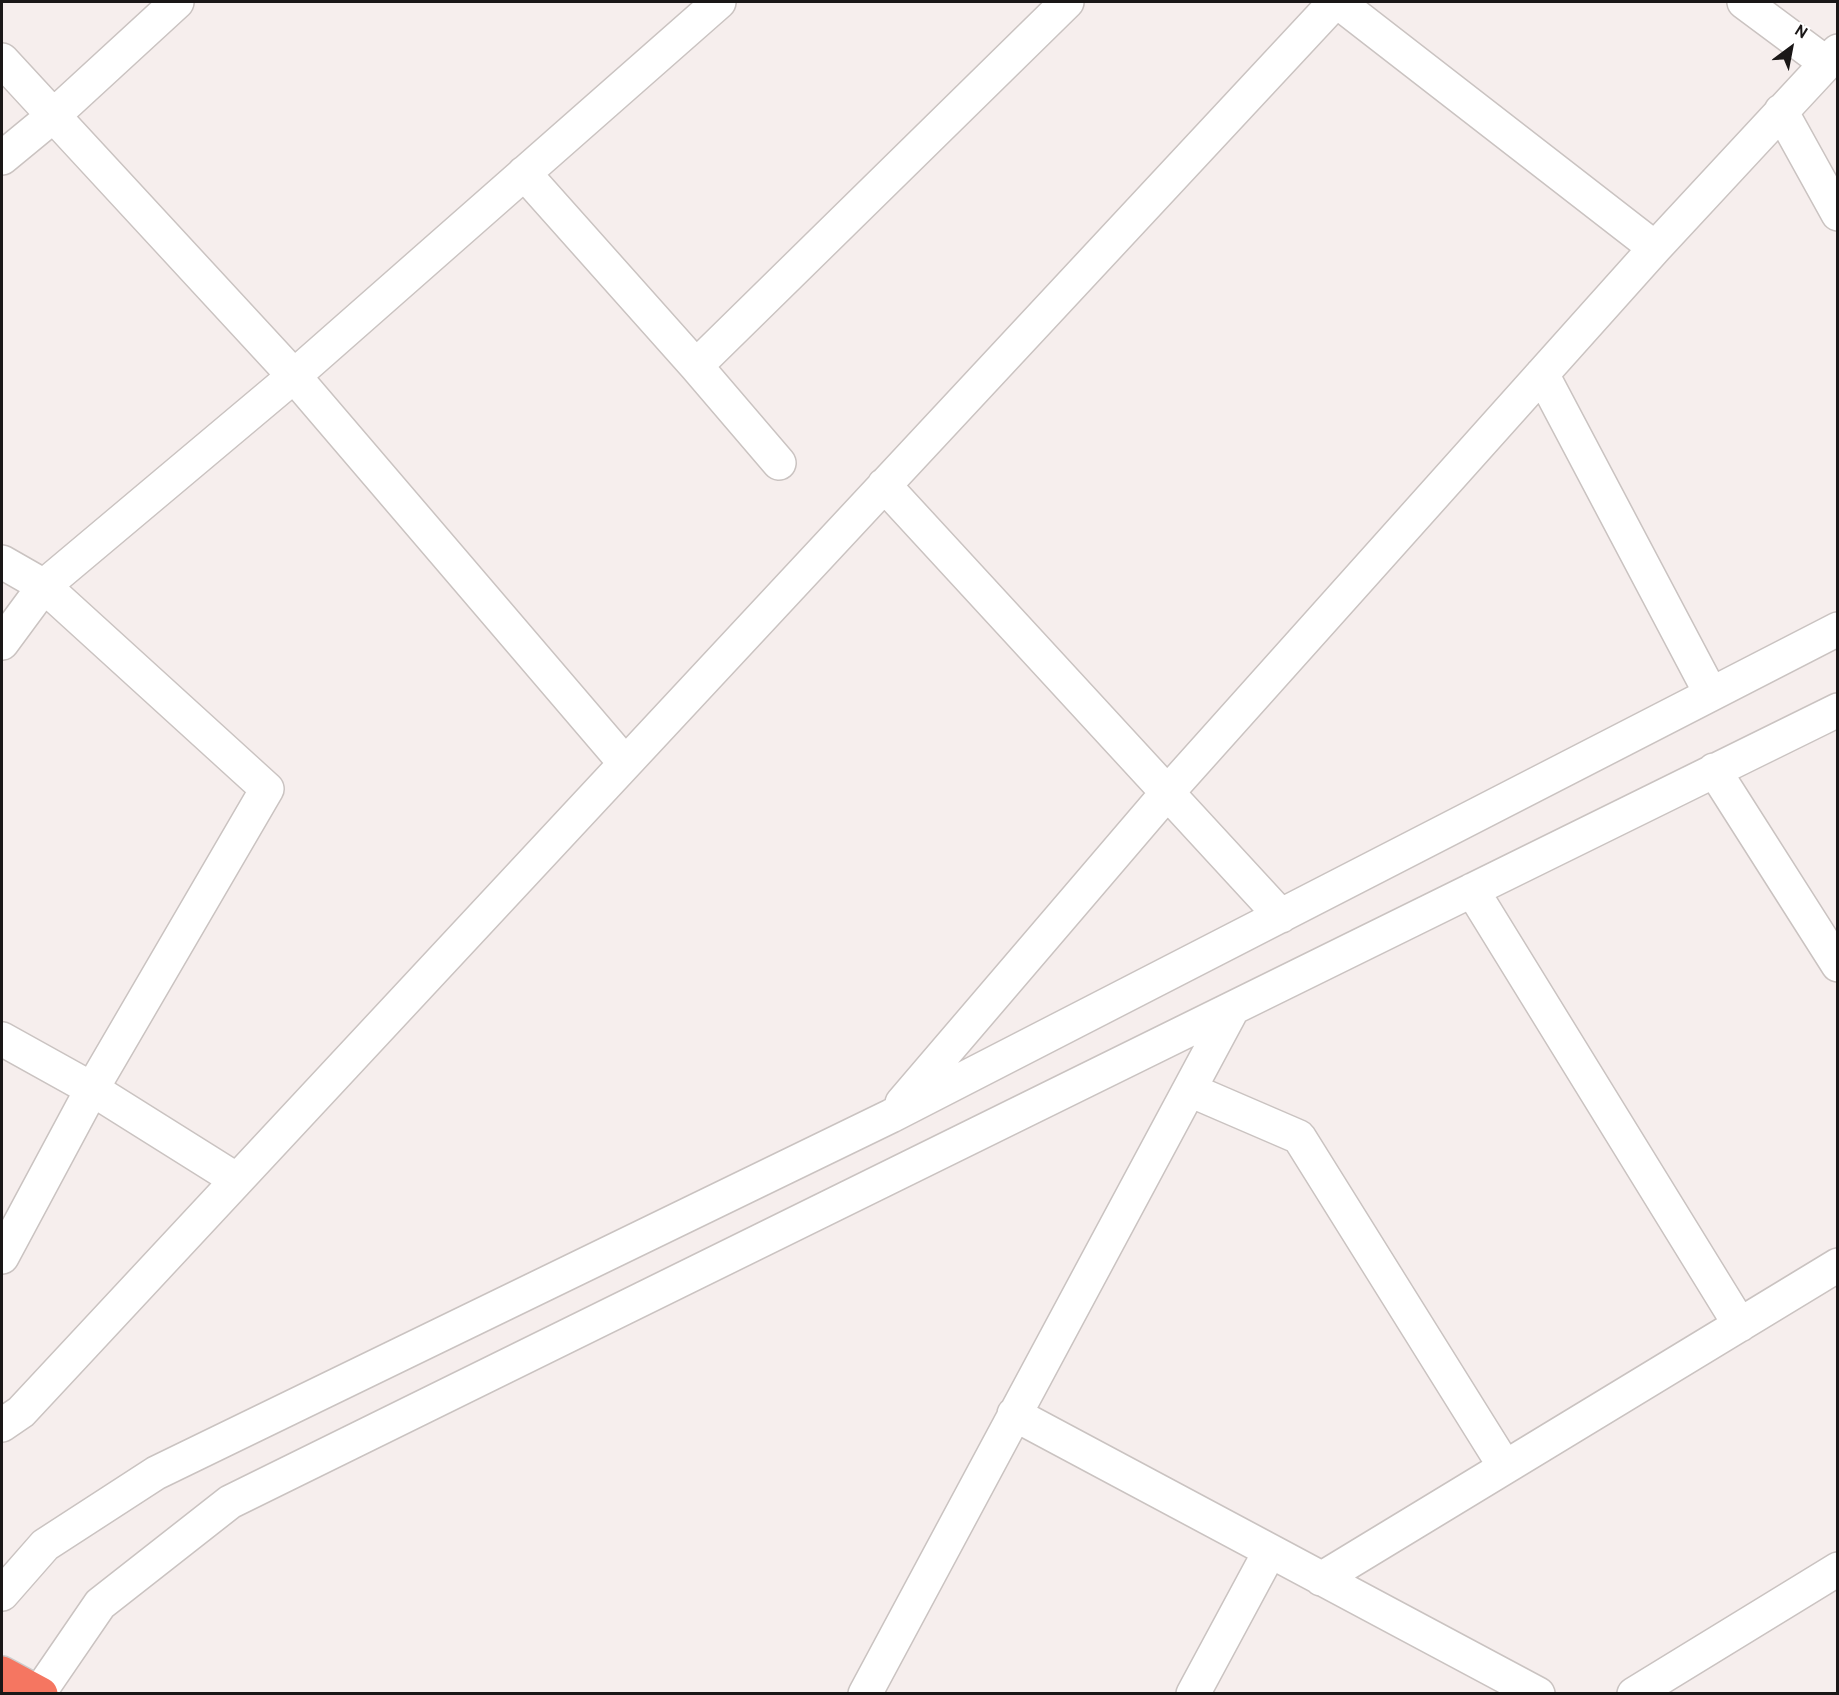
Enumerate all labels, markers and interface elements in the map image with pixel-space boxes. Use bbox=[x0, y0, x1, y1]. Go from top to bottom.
north arrow bbox=[1761, 18, 1821, 78]
text: N bbox=[1790, 21, 1811, 44]

